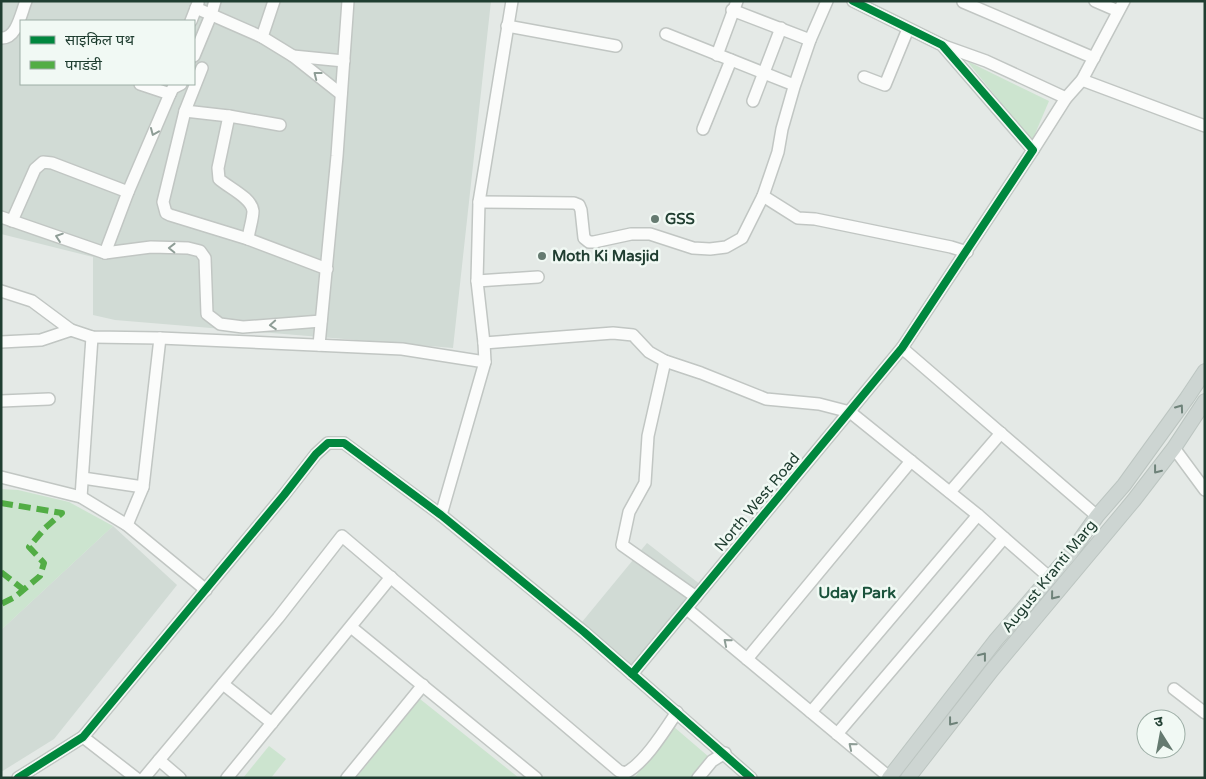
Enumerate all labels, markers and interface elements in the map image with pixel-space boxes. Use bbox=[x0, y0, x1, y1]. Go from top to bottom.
legend bbox=[20, 20, 195, 85]
text: साइकिल पथ bbox=[65, 31, 134, 49]
text: पगडंडी bbox=[65, 56, 103, 74]
one-way arrow bbox=[313, 72, 323, 81]
one-way arrow bbox=[149, 127, 160, 136]
place label: GSS bbox=[665, 210, 695, 228]
marker: GSS bbox=[649, 213, 661, 225]
one-way arrow bbox=[55, 233, 63, 243]
one-way arrow bbox=[168, 243, 176, 253]
place label: Moth Ki Masjid bbox=[552, 247, 659, 266]
marker: Moth Ki Masjid bbox=[536, 250, 548, 262]
one-way arrow bbox=[268, 320, 276, 331]
one-way arrow bbox=[1175, 405, 1183, 414]
street label: North West Road bbox=[711, 449, 803, 555]
one-way arrow bbox=[1154, 464, 1162, 473]
street label: August Kranti Marg bbox=[998, 516, 1100, 636]
district label: Uday Park bbox=[818, 583, 896, 603]
one-way arrow bbox=[1052, 590, 1060, 599]
one-way arrow bbox=[724, 639, 733, 648]
one-way arrow bbox=[978, 653, 987, 662]
north arrow bbox=[1136, 709, 1186, 759]
text: उ bbox=[1153, 712, 1165, 731]
one-way arrow bbox=[949, 716, 957, 725]
one-way arrow bbox=[848, 743, 857, 752]

